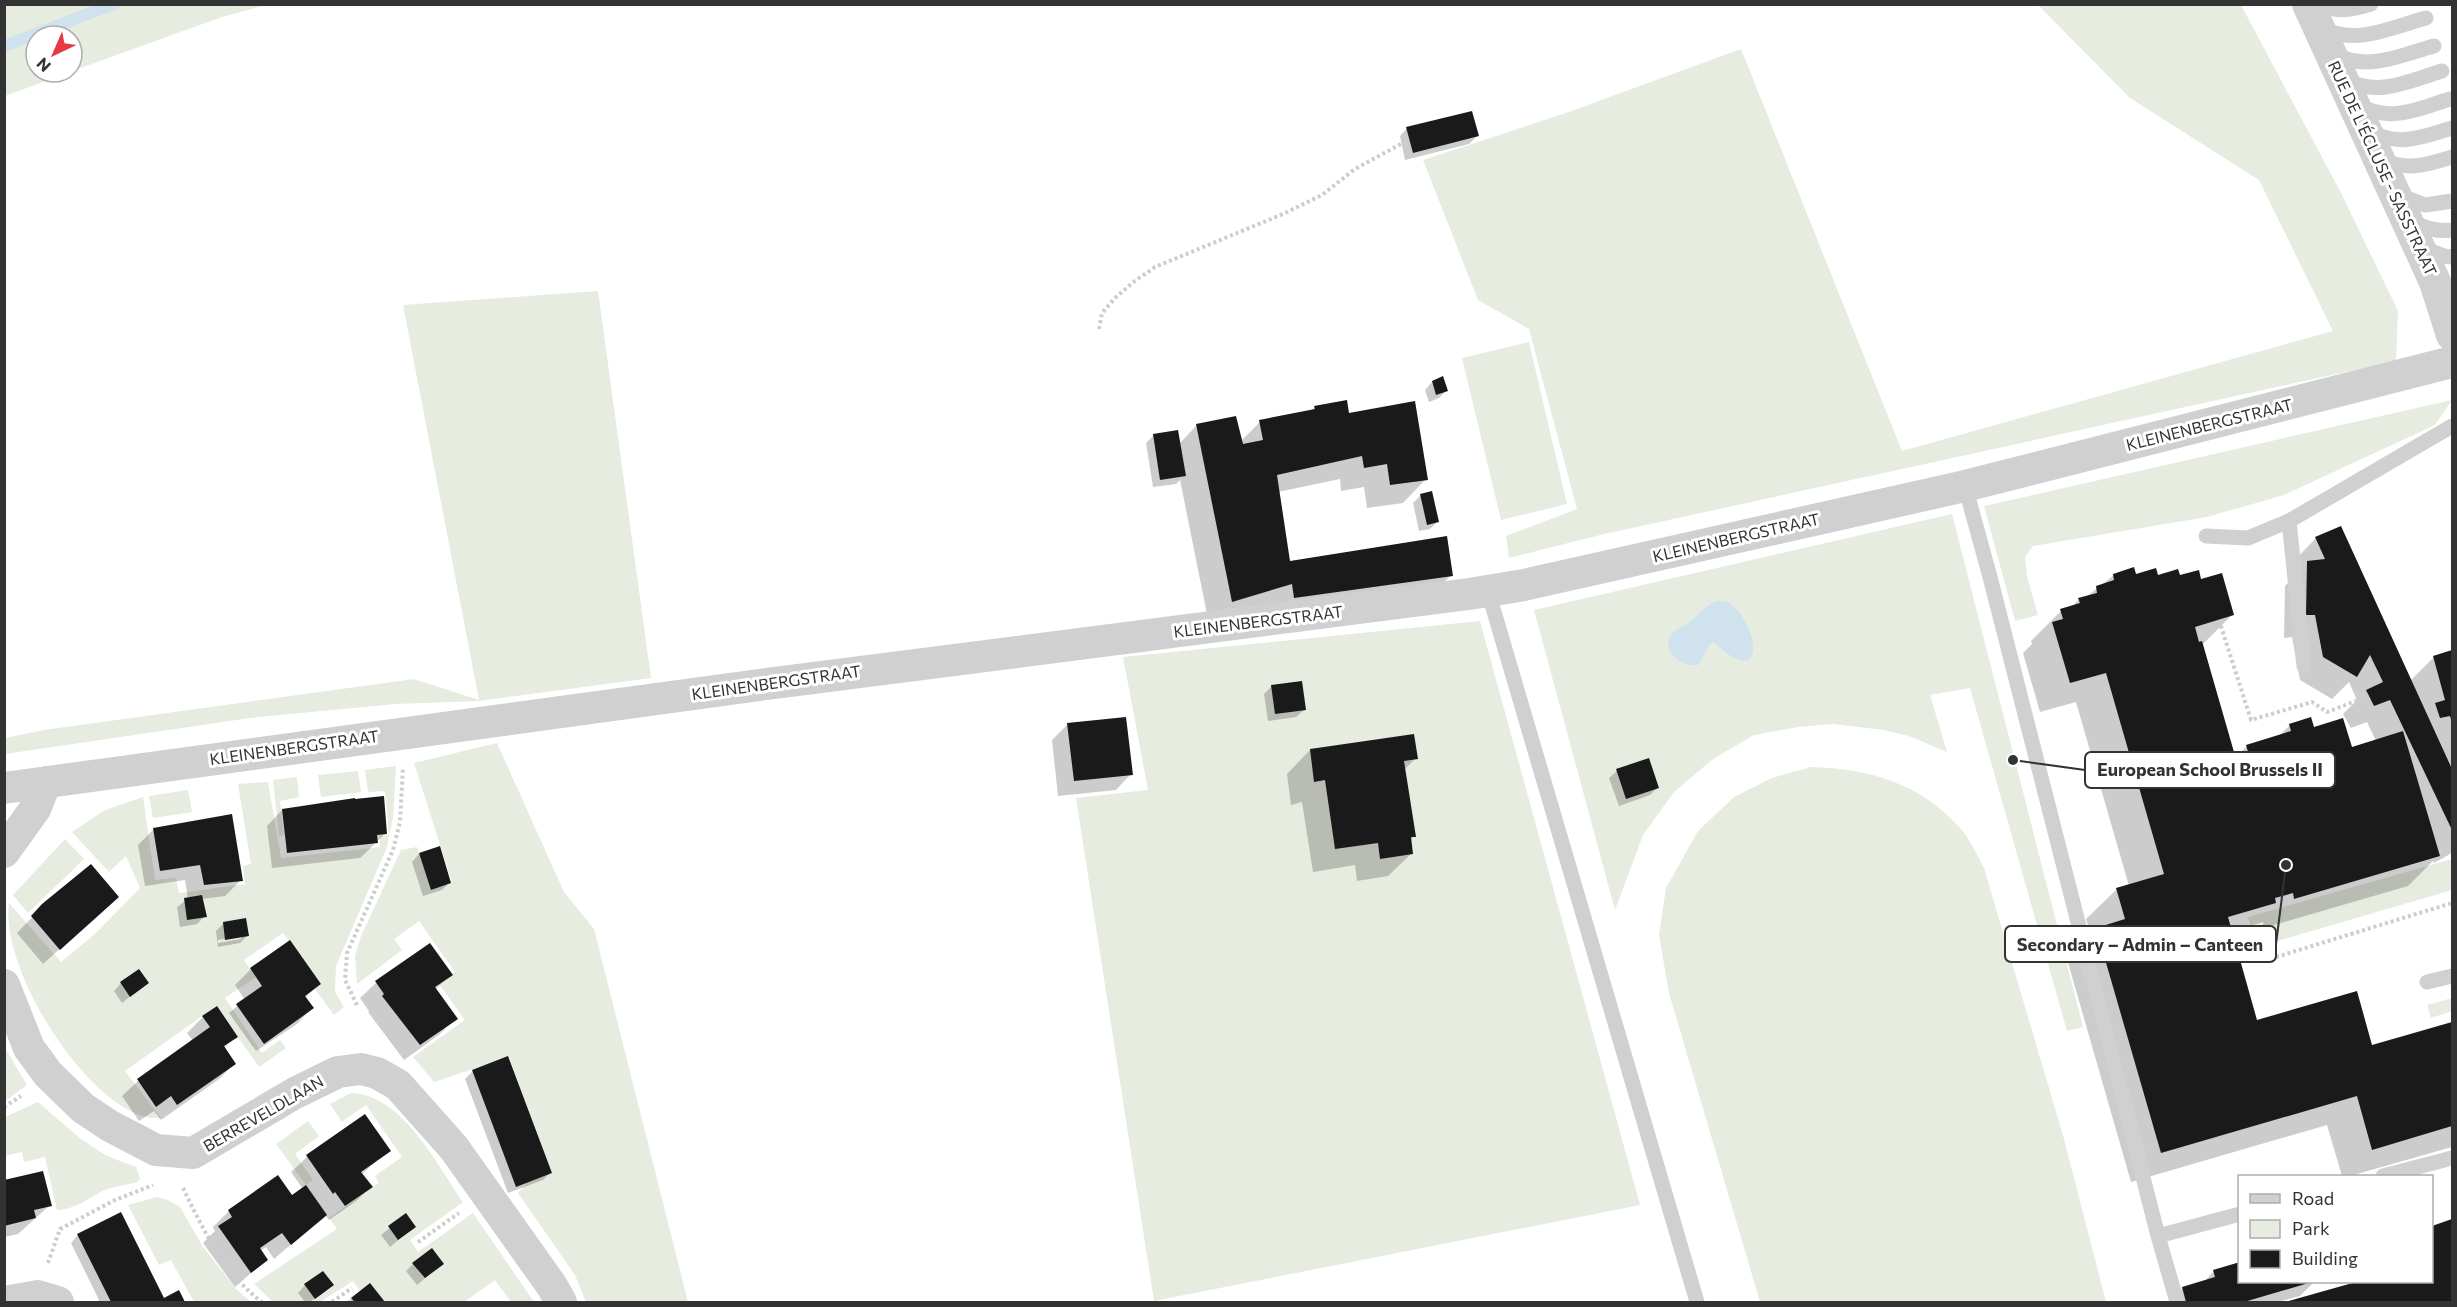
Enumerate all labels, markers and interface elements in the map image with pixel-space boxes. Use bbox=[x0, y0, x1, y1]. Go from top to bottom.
north arrow bbox=[24, 24, 84, 84]
text: N bbox=[32, 54, 54, 76]
street label: RUE DE L'ÉCLUSE - SASSTRAAT bbox=[2325, 57, 2441, 279]
street label: KLEINENBERGSTRAAT bbox=[2124, 394, 2294, 454]
street label: KLEINENBERGSTRAAT bbox=[1651, 509, 1821, 565]
street label: KLEINENBERGSTRAAT bbox=[1172, 601, 1344, 641]
street label: KLEINENBERGSTRAAT bbox=[690, 661, 862, 703]
street label: KLEINENBERGSTRAAT bbox=[208, 726, 380, 768]
callout: European School Brussels II bbox=[2085, 752, 2335, 788]
text: European School Brussels II bbox=[2097, 758, 2323, 780]
callout: Secondary – Admin – Canteen bbox=[2005, 926, 2276, 962]
text: Secondary – Admin – Canteen bbox=[2017, 933, 2263, 955]
street label: BERREVELDLAAN bbox=[200, 1071, 326, 1155]
legend bbox=[2238, 1175, 2433, 1283]
text: Road bbox=[2292, 1187, 2334, 1209]
text: Park bbox=[2292, 1217, 2330, 1239]
text: Building bbox=[2292, 1247, 2358, 1269]

